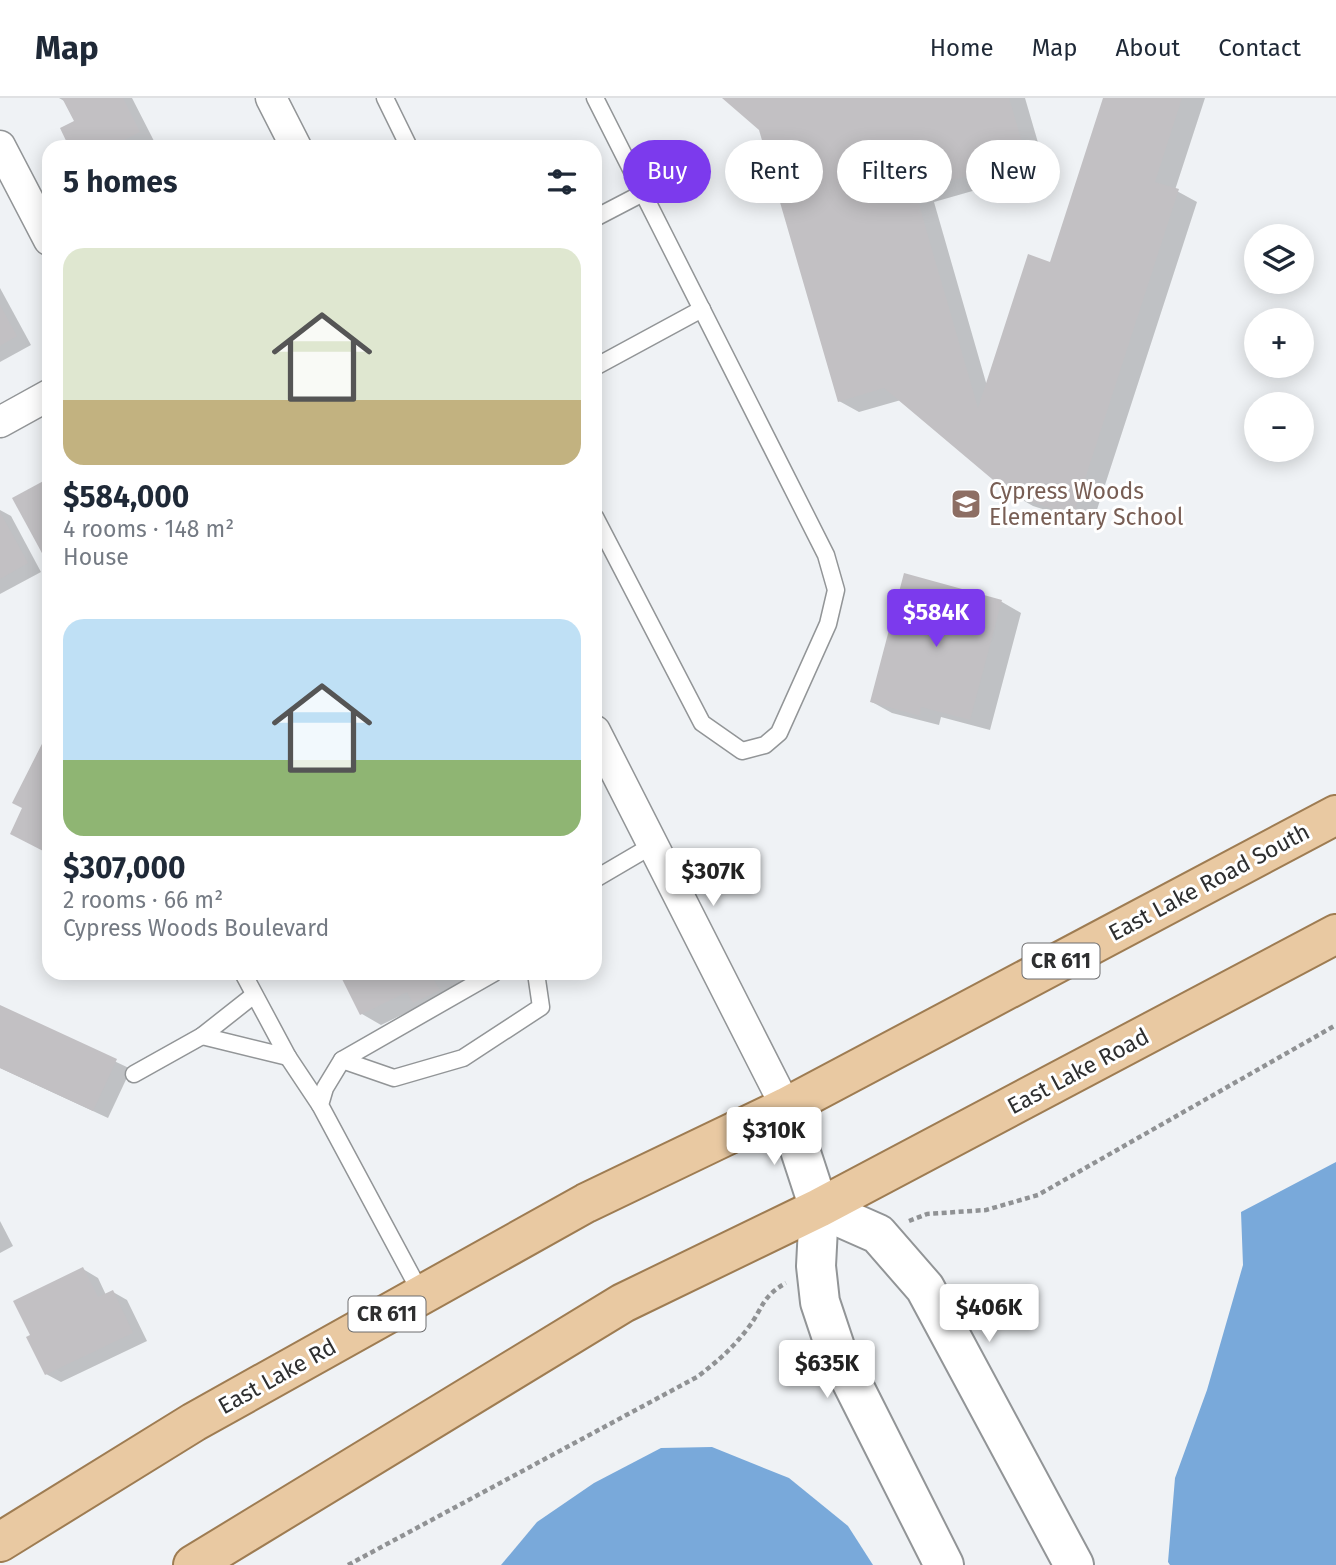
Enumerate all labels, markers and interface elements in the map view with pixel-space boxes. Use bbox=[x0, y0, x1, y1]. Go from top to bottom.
text: Map bbox=[35, 28, 99, 68]
text: Home bbox=[930, 34, 994, 62]
text: Map bbox=[1032, 34, 1078, 62]
text: About bbox=[1116, 34, 1180, 62]
text: Contact bbox=[1218, 34, 1301, 62]
chip: Buy bbox=[623, 140, 711, 203]
chip: Rent bbox=[725, 140, 823, 203]
chip: Filters bbox=[837, 140, 952, 203]
chip: New bbox=[966, 140, 1060, 203]
icon: filters bbox=[543, 163, 581, 201]
text: 5 homes bbox=[63, 164, 177, 200]
map controls bbox=[1244, 224, 1314, 462]
button: layers bbox=[1244, 224, 1314, 294]
icon: home bbox=[259, 294, 385, 420]
button: + bbox=[1244, 308, 1314, 378]
button: − bbox=[1244, 392, 1314, 462]
place label: Cypress Woods Elementary School bbox=[989, 477, 1184, 531]
text: $584,000 bbox=[63, 479, 189, 515]
school or university icon: Cypress Woods Elementary School bbox=[949, 487, 983, 521]
text: 4 rooms · 148 m² bbox=[63, 515, 234, 543]
text: House bbox=[63, 543, 129, 571]
pin: $584K bbox=[887, 589, 985, 649]
text: $584K bbox=[903, 598, 969, 626]
icon: home bbox=[259, 665, 385, 791]
street label: East Lake Road South bbox=[1104, 817, 1314, 947]
pin: $307K bbox=[664, 848, 762, 908]
text: $307,000 bbox=[63, 850, 186, 886]
text: $307K bbox=[682, 857, 744, 885]
text: 2 rooms · 66 m² bbox=[63, 886, 223, 914]
text: Cypress Woods Boulevard bbox=[63, 914, 329, 942]
road number: CR 611 bbox=[1023, 944, 1100, 978]
street label: East Lake Road bbox=[1002, 1022, 1154, 1120]
pin: $310K bbox=[725, 1108, 823, 1167]
text: $310K bbox=[743, 1116, 805, 1144]
pin: $406K bbox=[940, 1284, 1038, 1344]
text: $406K bbox=[956, 1293, 1022, 1321]
road number: CR 611 bbox=[348, 1296, 426, 1332]
street label: East Lake Rd bbox=[213, 1332, 341, 1420]
pin: $635K bbox=[778, 1340, 876, 1400]
text: $635K bbox=[795, 1349, 859, 1377]

